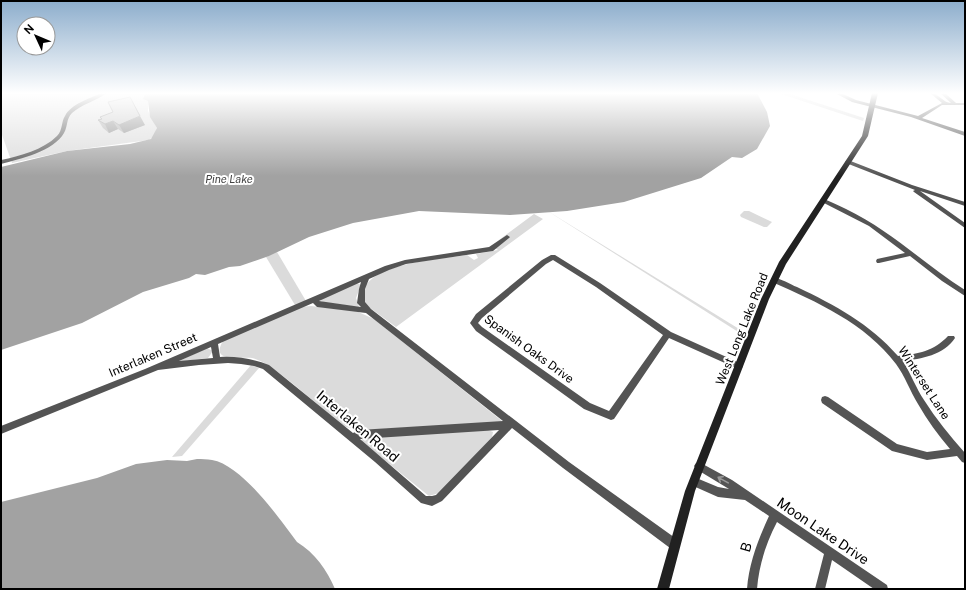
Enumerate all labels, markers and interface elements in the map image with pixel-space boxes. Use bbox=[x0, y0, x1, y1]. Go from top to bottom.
north arrow bbox=[16, 16, 56, 56]
text: N bbox=[22, 22, 36, 36]
water label: Pine Lake bbox=[205, 173, 253, 185]
street label: West Long Lake Road bbox=[713, 271, 771, 387]
street label: Spanish Oaks Drive bbox=[482, 312, 577, 386]
street label: Interlaken Street bbox=[107, 330, 199, 380]
street label: Winterset Lane bbox=[895, 344, 953, 422]
street label: Interlaken Road bbox=[314, 387, 402, 465]
one-way arrow bbox=[718, 475, 730, 483]
street label: Moon Lake Drive bbox=[774, 494, 872, 568]
street label: B bbox=[737, 540, 755, 554]

